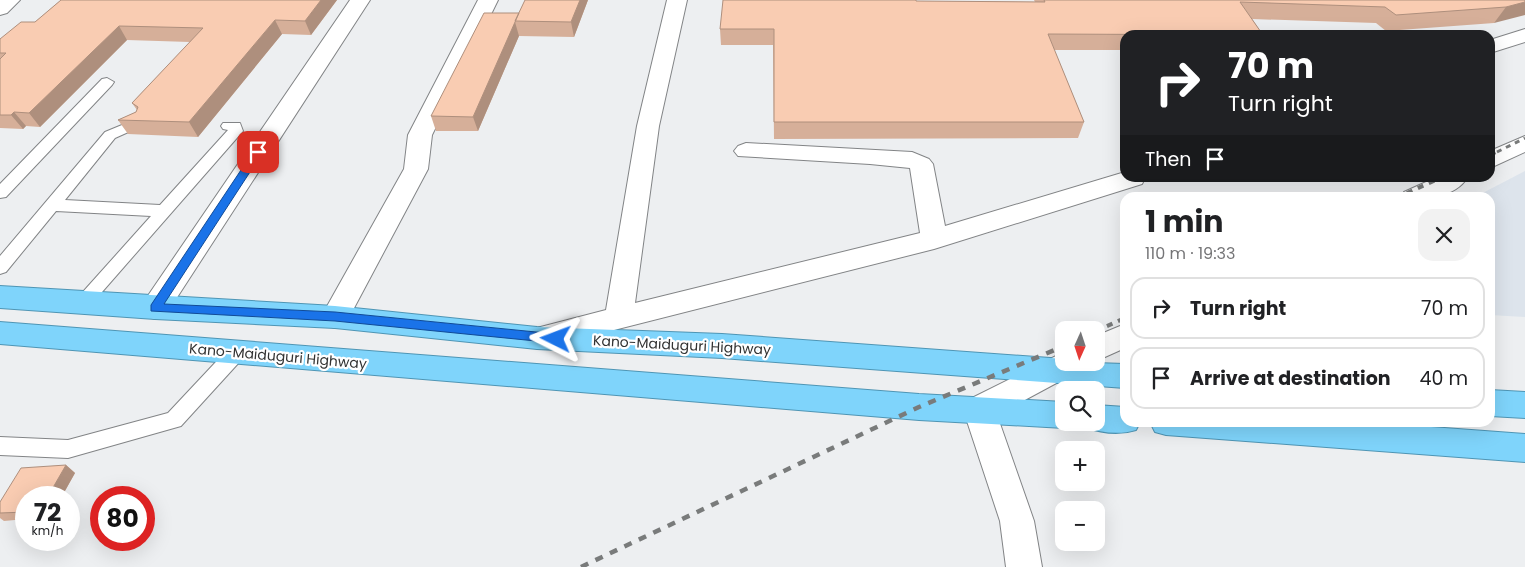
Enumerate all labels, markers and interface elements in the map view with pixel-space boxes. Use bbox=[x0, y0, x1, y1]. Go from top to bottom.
text: 70 m bbox=[1228, 41, 1314, 90]
icon: right bbox=[1145, 50, 1210, 115]
text: Turn right bbox=[1228, 88, 1333, 119]
pin bbox=[237, 131, 279, 173]
icon: arrive bbox=[244, 138, 272, 166]
icon: arrive bbox=[1201, 145, 1229, 173]
text: Then bbox=[1145, 146, 1191, 173]
text: 1 min bbox=[1145, 200, 1223, 243]
button: close bbox=[1418, 209, 1470, 261]
text: 110 m · 19:33 bbox=[1145, 242, 1235, 265]
icon: right bbox=[1147, 294, 1175, 322]
text: Turn right bbox=[1190, 295, 1286, 322]
text: 70 m bbox=[1421, 295, 1468, 322]
position arrow bbox=[529, 312, 581, 364]
north arrow bbox=[1055, 321, 1105, 371]
map controls bbox=[1055, 321, 1105, 551]
street label: Kano-Maiduguri Highway bbox=[593, 330, 772, 360]
street label: Kano-Maiduguri Highway bbox=[188, 338, 368, 374]
icon: arrive bbox=[1147, 364, 1175, 392]
text: Arrive at destination bbox=[1190, 365, 1391, 392]
text: 40 m bbox=[1419, 365, 1468, 392]
button: search bbox=[1055, 381, 1105, 431]
button: + bbox=[1055, 441, 1105, 491]
speed limit sign: 80 bbox=[90, 486, 155, 551]
text: 72 bbox=[34, 495, 61, 530]
button: − bbox=[1055, 501, 1105, 551]
text: km/h bbox=[32, 522, 63, 539]

